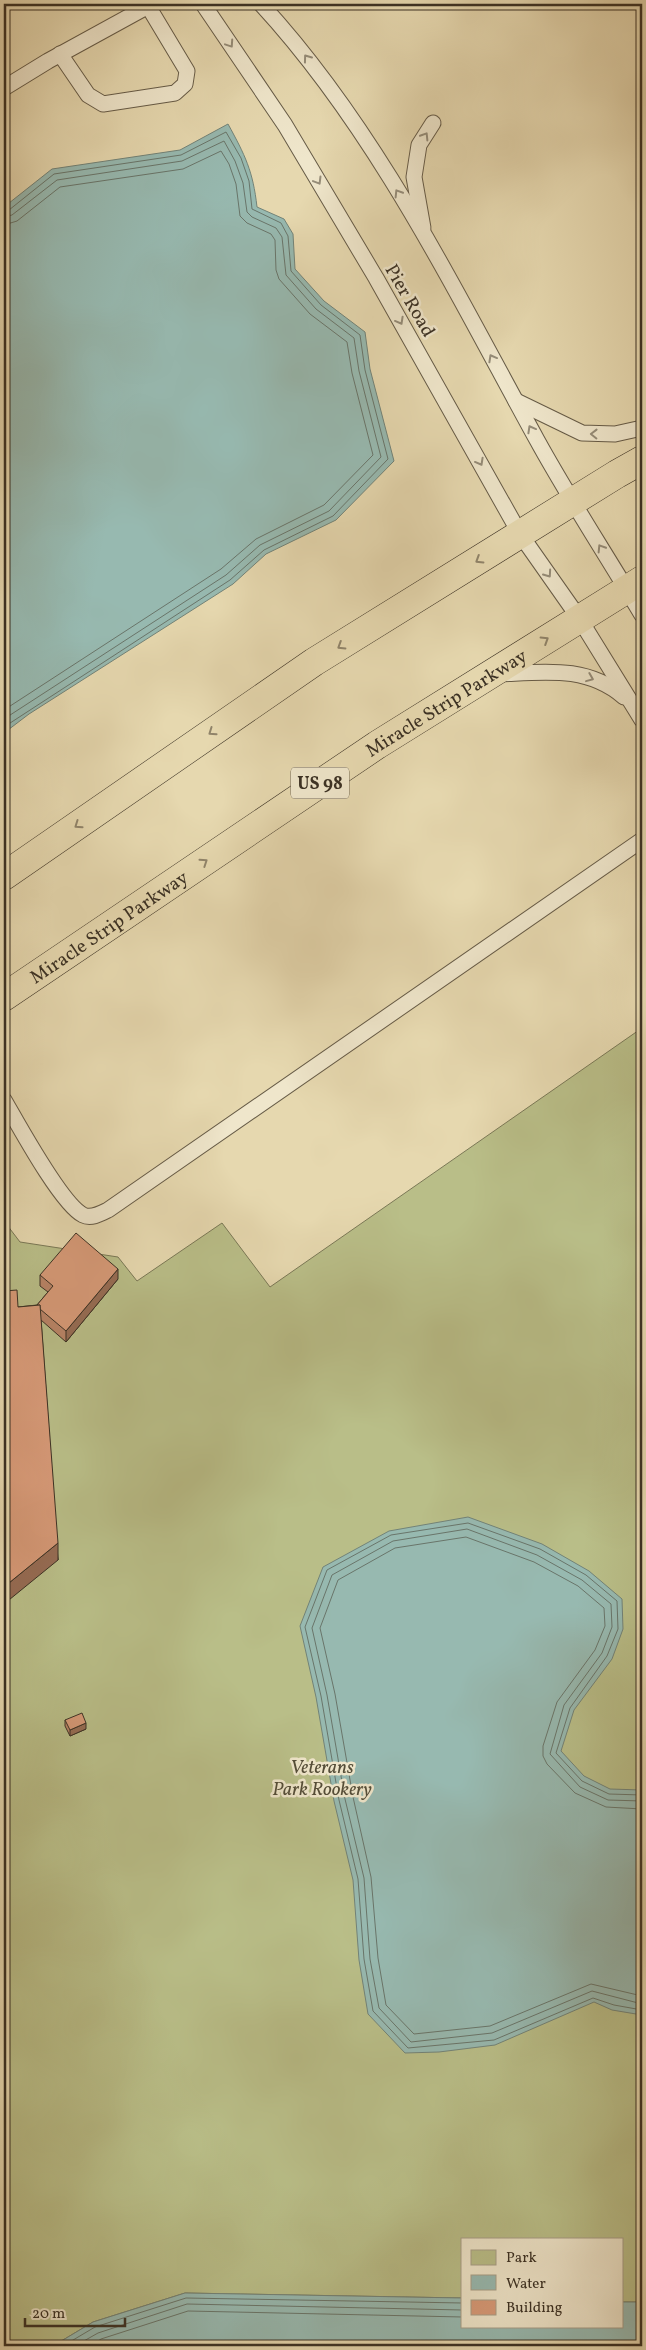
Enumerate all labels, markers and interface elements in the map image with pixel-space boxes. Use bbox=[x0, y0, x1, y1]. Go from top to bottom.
one-way arrow bbox=[224, 38, 233, 48]
one-way arrow bbox=[304, 54, 313, 64]
one-way arrow bbox=[419, 132, 429, 141]
one-way arrow bbox=[312, 175, 322, 184]
one-way arrow bbox=[394, 189, 404, 198]
street label: Pier Road bbox=[378, 260, 441, 342]
one-way arrow bbox=[394, 315, 404, 324]
one-way arrow bbox=[489, 355, 499, 364]
one-way arrow bbox=[527, 425, 537, 434]
one-way arrow bbox=[590, 428, 598, 439]
one-way arrow bbox=[474, 457, 484, 466]
one-way arrow bbox=[597, 544, 607, 553]
one-way arrow bbox=[475, 554, 484, 563]
one-way arrow bbox=[542, 568, 551, 578]
one-way arrow bbox=[540, 636, 549, 646]
one-way arrow bbox=[337, 639, 346, 649]
street label: Miracle Strip Parkway bbox=[361, 644, 532, 764]
one-way arrow bbox=[585, 671, 594, 682]
one-way arrow bbox=[208, 726, 218, 735]
road number: US 98 bbox=[291, 768, 349, 798]
one-way arrow bbox=[74, 818, 83, 828]
one-way arrow bbox=[198, 859, 207, 868]
street label: Miracle Strip Parkway bbox=[25, 865, 194, 991]
park label: Veterans Park Rookery bbox=[272, 1755, 372, 1803]
legend bbox=[461, 2238, 624, 2328]
text: Park bbox=[506, 2248, 537, 2269]
text: Water bbox=[506, 2274, 546, 2295]
scale bar bbox=[25, 2295, 125, 2327]
text: Building bbox=[506, 2298, 563, 2319]
text: 20 m bbox=[32, 2304, 65, 2325]

